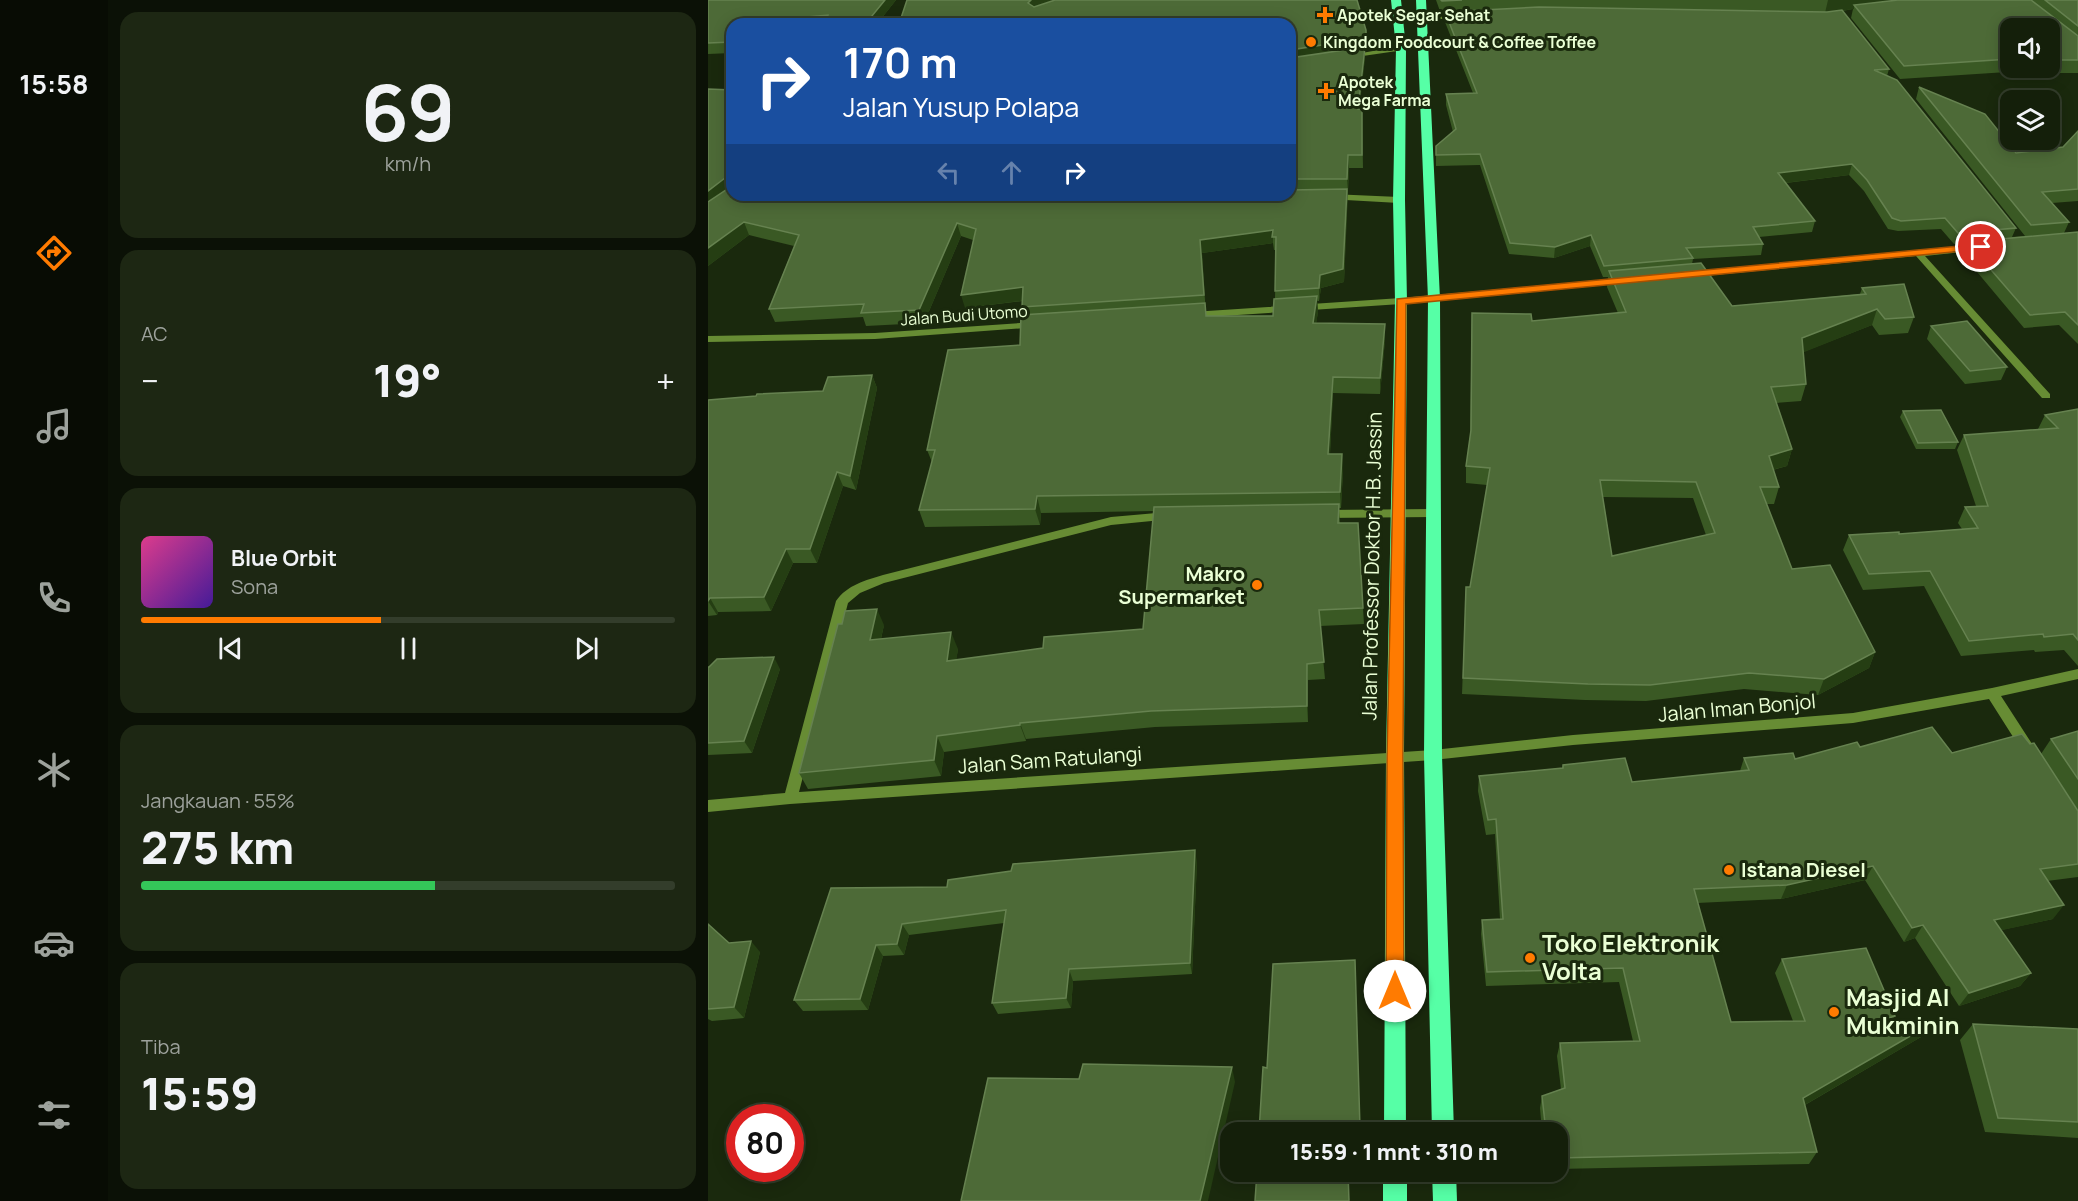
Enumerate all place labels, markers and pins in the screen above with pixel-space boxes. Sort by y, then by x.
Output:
place label: Apotek Segar Sehat [1337,4,1491,26]
marker: Apotek Segar Sehat [1318,8,1332,22]
place label: Kingdom Foodcourt & Coffee Toffee [1323,31,1596,53]
marker: Kingdom Foodcourt & Coffee Toffee [1304,35,1318,49]
place label: Apotek Mega Farma [1338,71,1431,111]
marker: Apotek Mega Farma [1319,84,1333,98]
pin [1955,221,2006,272]
place label: Makro Supermarket [1118,560,1245,610]
marker: Makro Supermarket [1250,578,1264,592]
place label: Istana Diesel [1741,856,1866,883]
marker: Istana Diesel [1722,863,1736,877]
place label: Toko Elektronik Volta [1542,926,1720,987]
marker: Toko Elektronik Volta [1523,951,1537,965]
place label: Masjid Al Mukminin [1846,980,1960,1041]
marker: Masjid Al Mukminin [1827,1005,1841,1019]

